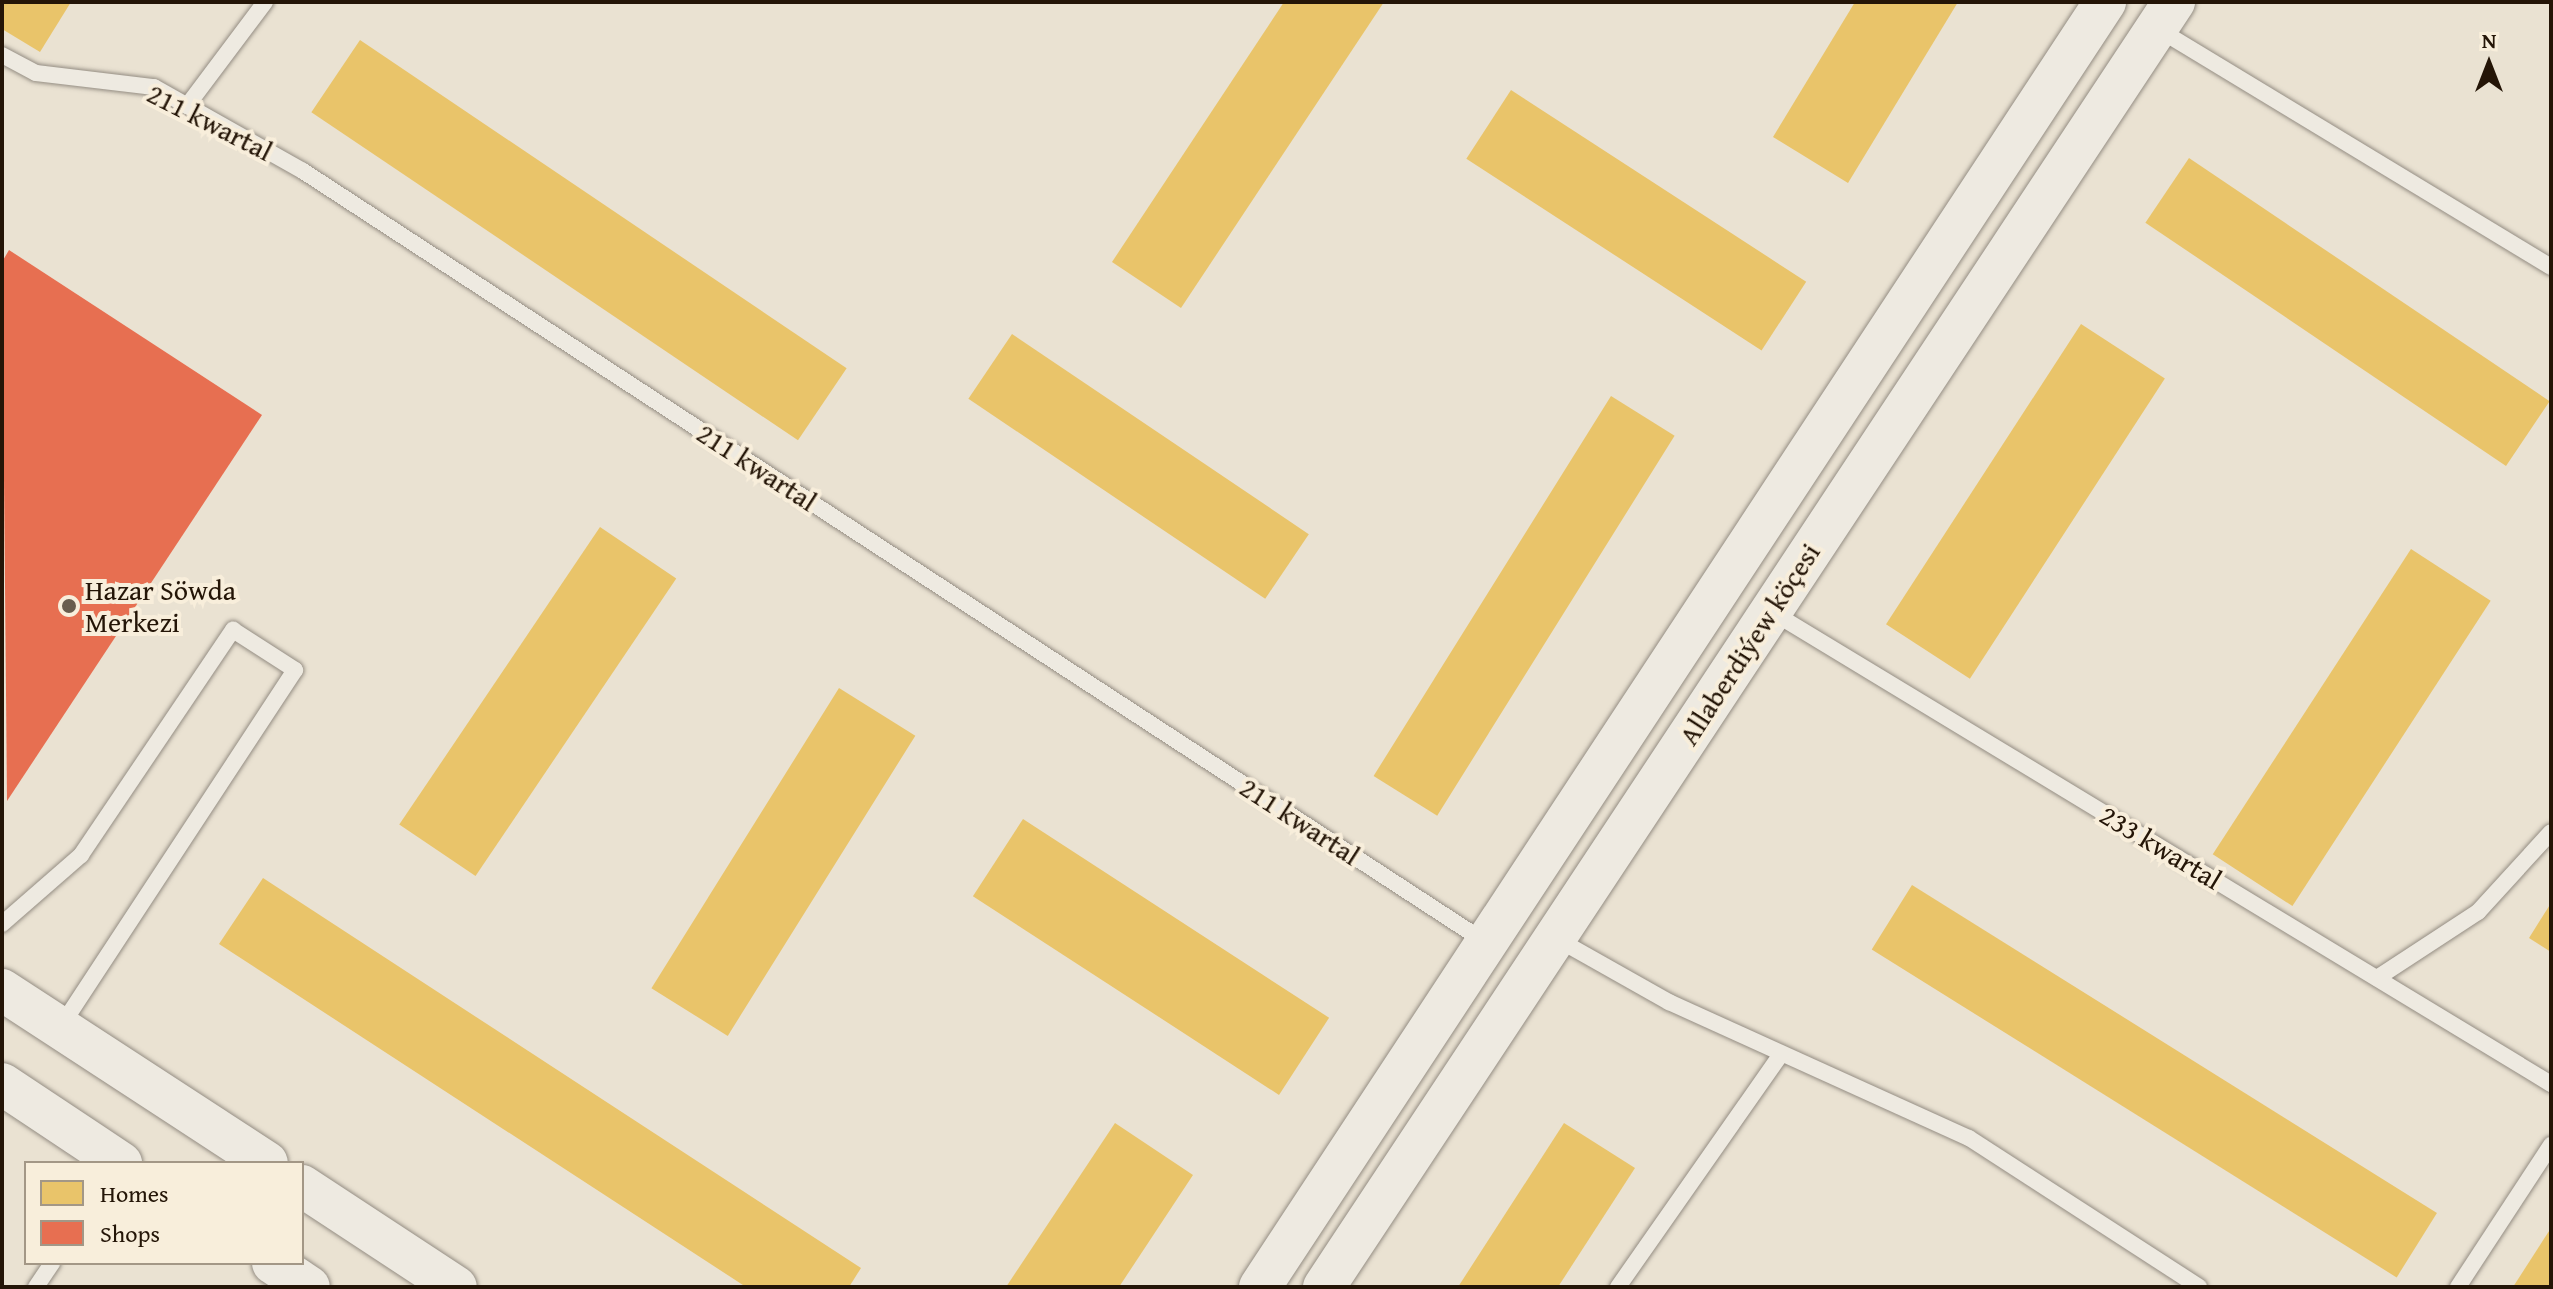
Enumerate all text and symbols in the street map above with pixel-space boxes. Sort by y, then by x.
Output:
north arrow [2449,24,2529,104]
text: N [2482,24,2496,56]
street label: 211 kwartal [142,76,278,168]
street label: 211 kwartal [691,416,823,518]
street label: Allaberdiýew köçesi [1671,537,1827,751]
place label: Hazar Söwda Merkezi [85,573,236,639]
marker: Hazar Söwda Merkezi [60,597,78,615]
street label: 211 kwartal [1234,770,1366,872]
street label: 233 kwartal [2094,798,2228,896]
legend [24,1161,304,1265]
text: Homes [100,1176,169,1211]
text: Shops [100,1216,160,1251]

